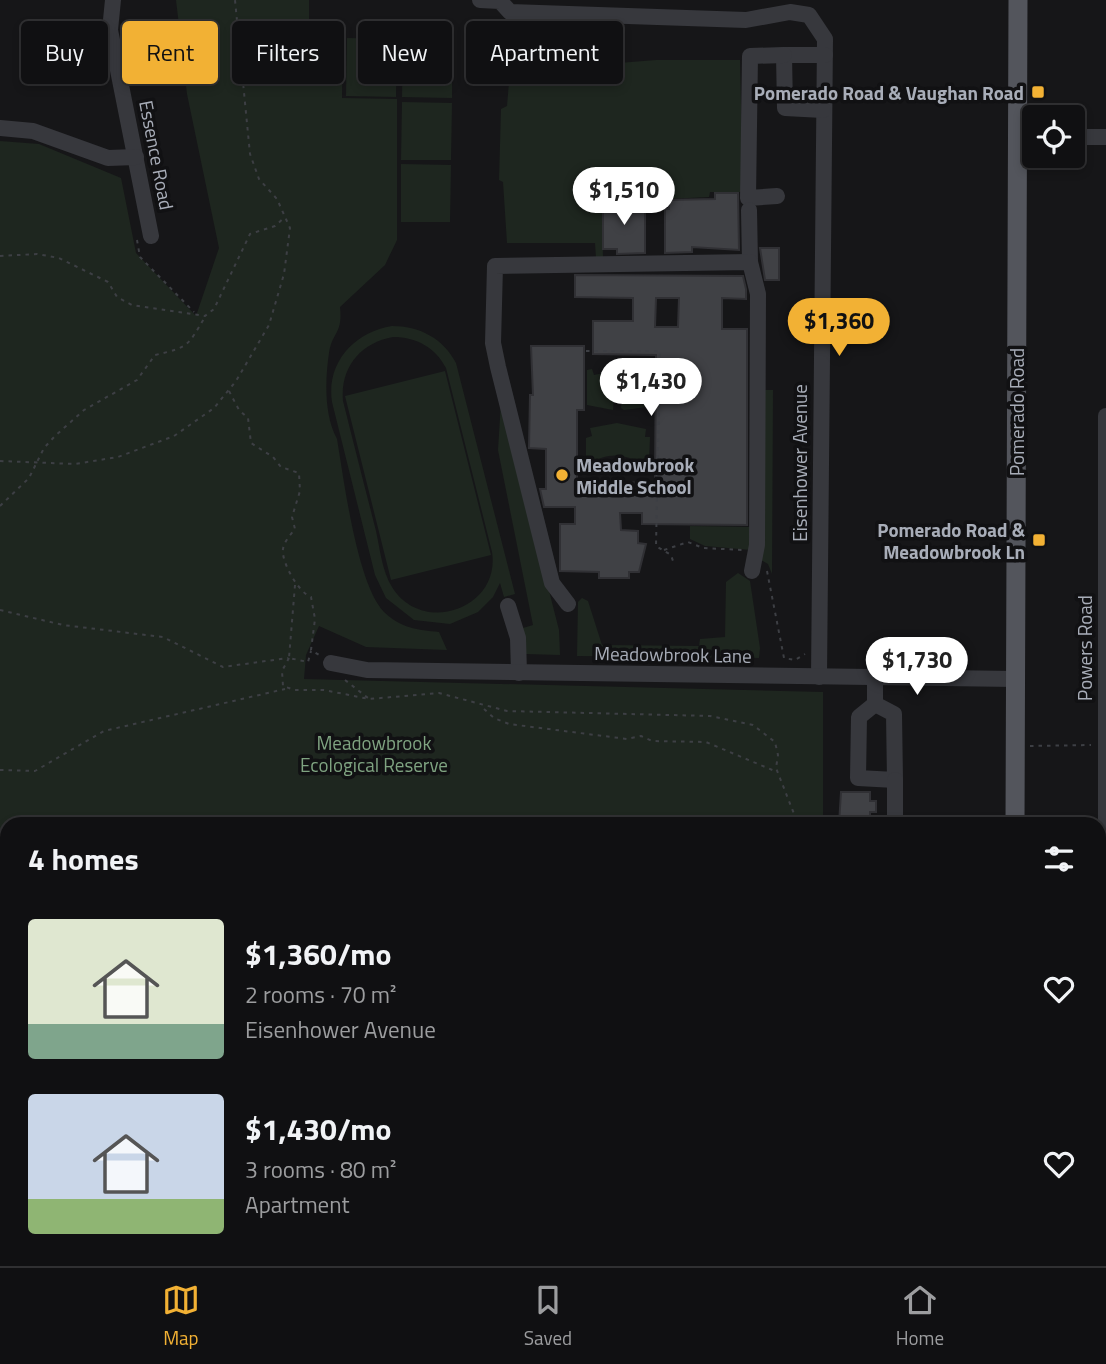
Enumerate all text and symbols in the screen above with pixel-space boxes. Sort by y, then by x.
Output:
chip: Buy [21,21,108,84]
chip: Rent [122,21,218,84]
chip: Filters [232,21,344,84]
chip: New [358,21,452,84]
chip: Apartment [466,21,623,84]
place label: Pomerado Road & Vaughan Road [754,78,1024,107]
marker: Pomerado Road & Vaughan Road [1030,84,1046,100]
street label: Essence Road [132,98,182,212]
map controls [1022,105,1085,168]
button: locate [1022,105,1085,168]
pin: $1,510 [567,168,681,227]
text: $1,510 [589,172,659,207]
pin: $1,360 [782,298,896,358]
text: $1,360 [804,303,874,338]
street label: Pomerado Road [1002,348,1031,476]
pin: $1,430 [594,358,708,418]
text: $1,430 [616,363,686,398]
street label: Eisenhower Avenue [785,384,814,542]
place label: Meadowbrook Middle School [576,450,694,501]
marker: Meadowbrook Middle School [554,467,570,483]
place label: Pomerado Road & Meadowbrook Ln [877,515,1026,566]
marker: Pomerado Road & Meadowbrook Ln [1031,532,1047,548]
street label: Powers Road [1070,595,1099,701]
street label: Meadowbrook Lane [594,638,752,670]
pin: $1,730 [860,638,974,697]
text: $1,730 [882,642,952,677]
park label: Meadowbrook Ecological Reserve [300,728,448,779]
text: 4 homes [28,836,139,882]
icon: filters [1040,840,1078,878]
text: $1,360/mo [245,931,391,977]
icon: home [84,947,168,1031]
icon: heart [1040,970,1078,1008]
text: 2 rooms · 70 m² [245,977,396,1012]
text: Eisenhower Avenue [245,1012,436,1047]
text: $1,430/mo [245,1106,391,1152]
icon: home [84,1122,168,1206]
icon: heart [1040,1145,1078,1183]
text: 3 rooms · 80 m² [245,1152,396,1187]
text: Apartment [245,1187,350,1222]
tab: Map [162,1281,200,1352]
tab: Saved [524,1281,572,1352]
tab: Home [896,1281,944,1352]

